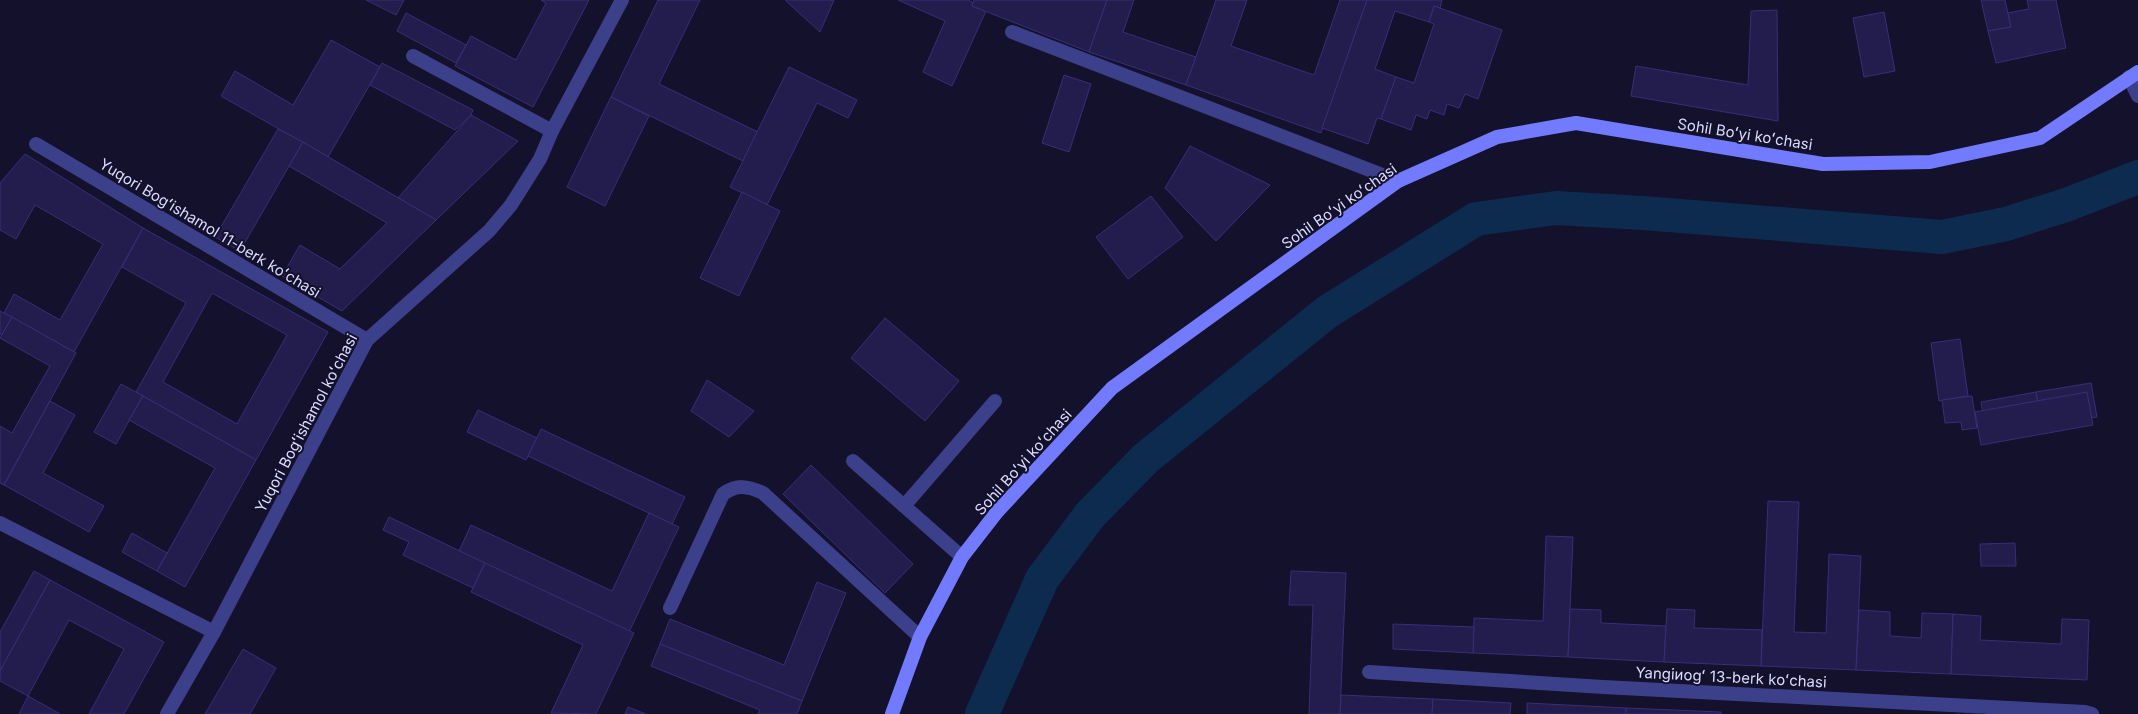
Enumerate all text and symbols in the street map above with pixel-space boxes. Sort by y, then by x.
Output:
street label: Sohil Boʻyi koʻchasi [1676,114,1814,154]
street label: Yuqori Bogʻishamol 11-berk koʻchasi [96,154,324,302]
street label: Sohil Boʻyi koʻchasi [1278,159,1400,253]
street label: Yuqori Bogʻishamol koʻchasi [251,330,361,516]
street label: Sohil Boʻyi koʻchasi [970,405,1076,519]
street label: Yangiиogʻ 13-berk koʻchasi [1635,663,1827,691]

